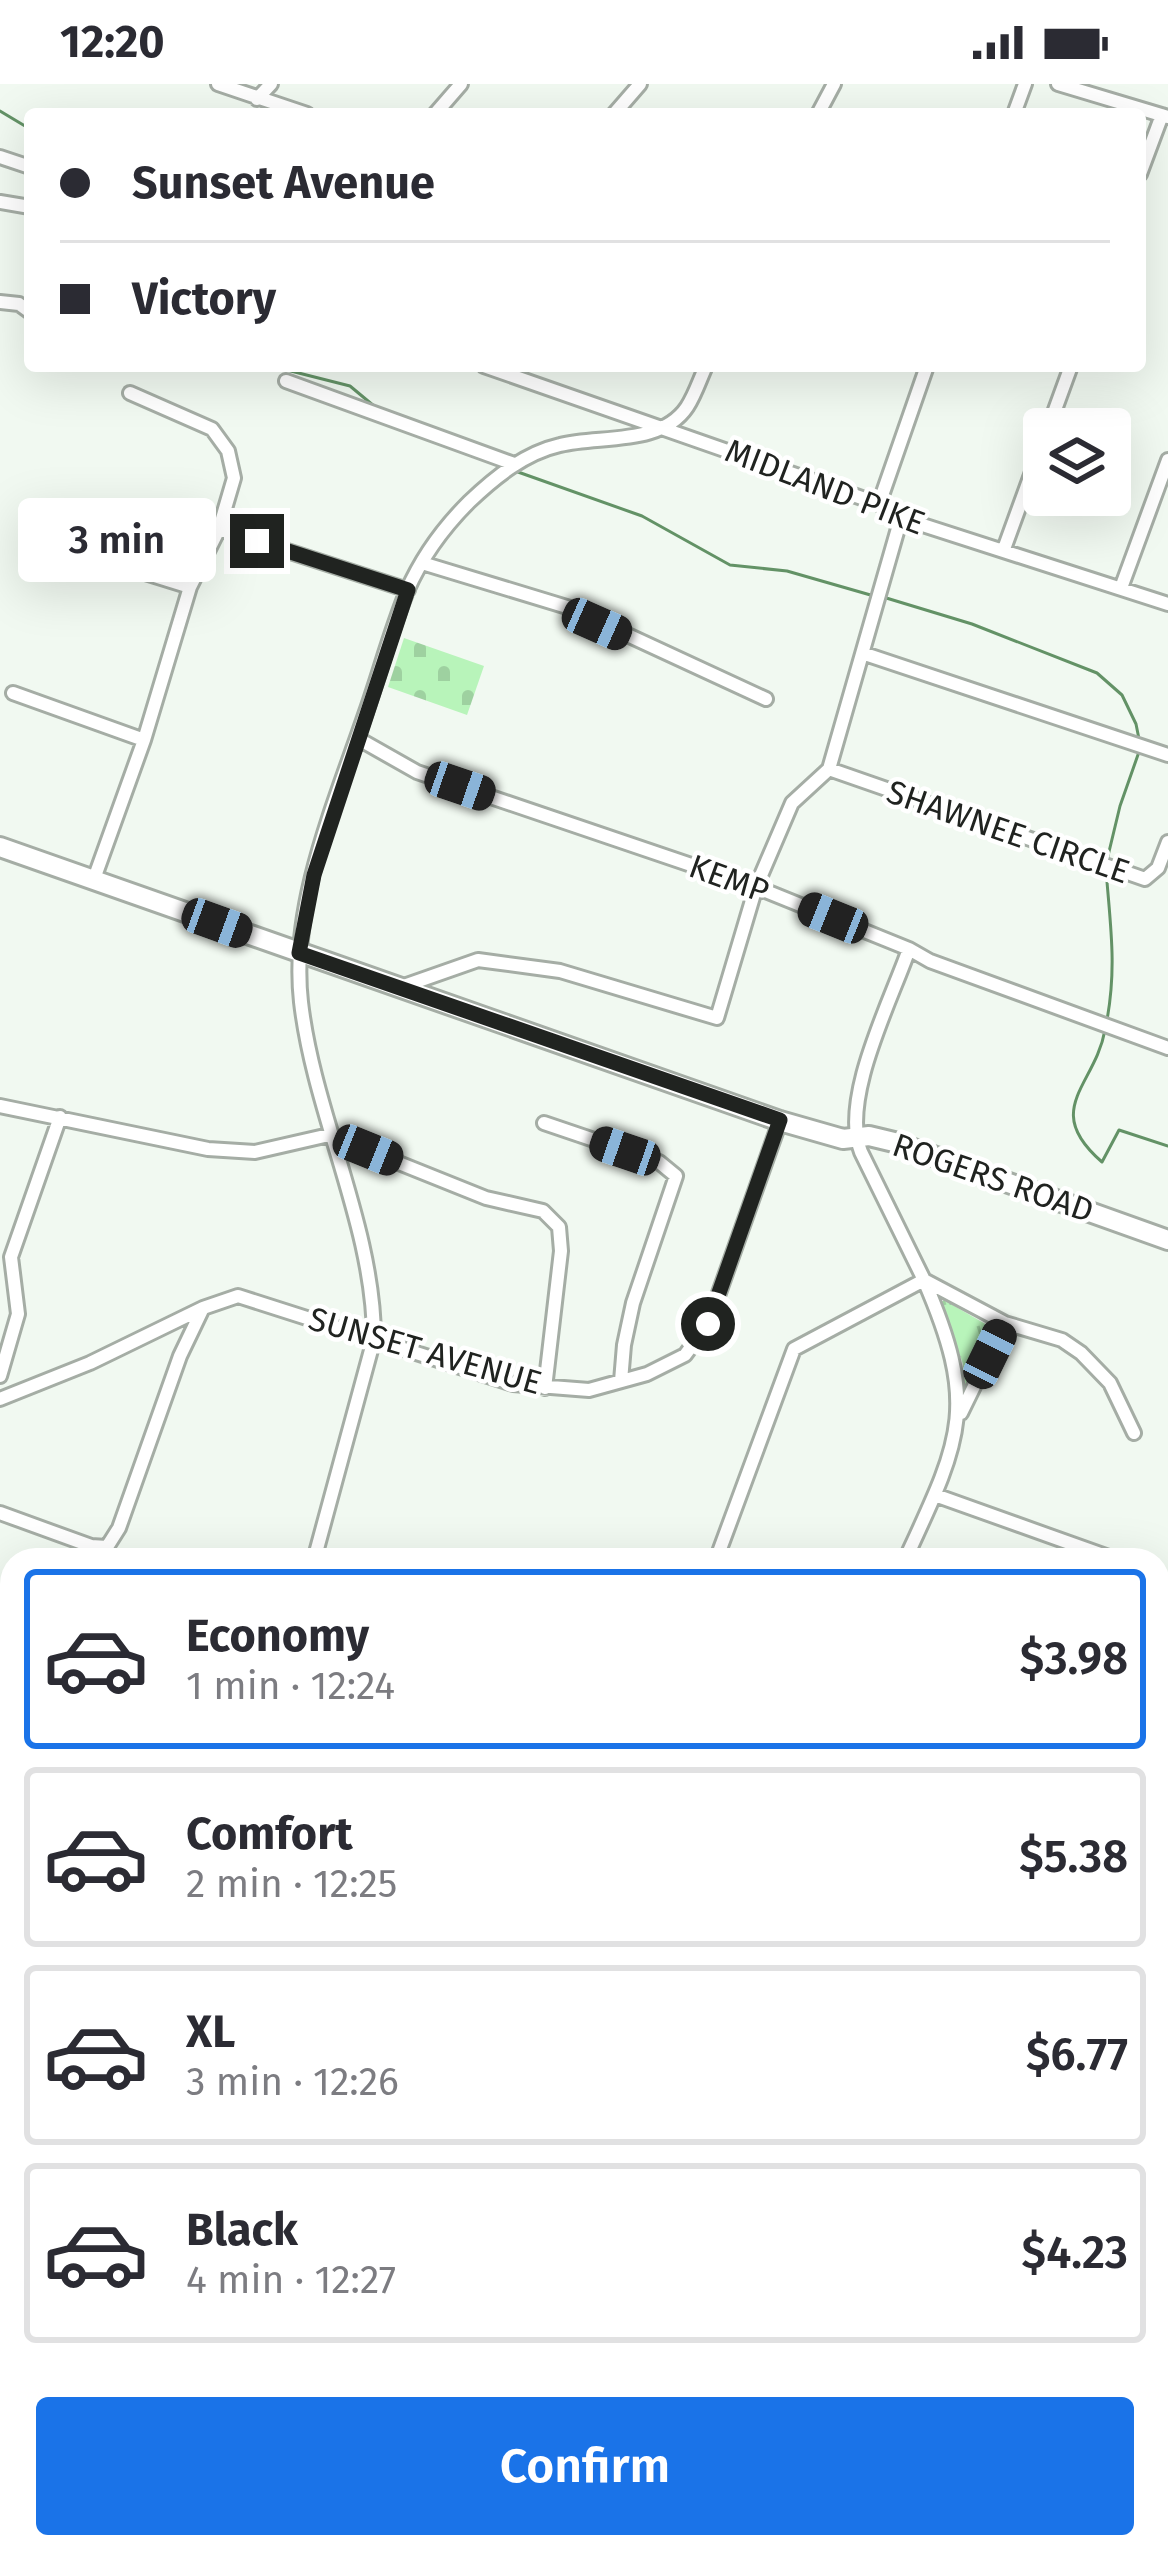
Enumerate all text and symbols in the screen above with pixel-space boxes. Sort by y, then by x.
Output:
text: 12:20 [60,15,165,69]
text: Sunset Avenue [132,156,435,210]
text: Victory [132,272,276,326]
map controls [1023,408,1131,516]
button: layers [1023,408,1131,516]
street label: MIDLAND PIKE [720,431,930,543]
callout: 3 min [17,499,215,583]
route end [230,514,284,568]
text: 3 min [69,517,165,563]
car [557,593,637,655]
car [420,757,500,815]
street label: SHAWNEE CIRCLE [882,772,1134,892]
street label: KEMP [684,846,774,912]
car [793,888,873,948]
car [177,894,257,952]
car [328,1120,408,1180]
car [585,1122,665,1180]
street label: ROGERS ROAD [887,1125,1099,1231]
route start [681,1297,735,1351]
street label: SUNSET AVENUE [304,1299,546,1403]
car [958,1314,1022,1394]
icon: car [42,1605,150,1713]
text: Economy [186,1609,369,1663]
text: $3.98 [1020,1632,1128,1686]
text: 1 min · 12:24 [186,1663,395,1709]
icon: car [42,1803,150,1911]
text: Comfort [186,1807,353,1861]
text: $5.38 [1019,1830,1128,1884]
text: 2 min · 12:25 [186,1861,397,1907]
icon: car [42,2001,150,2109]
text: XL [186,2005,235,2059]
text: $6.77 [1026,2028,1128,2082]
text: 3 min · 12:26 [186,2059,399,2105]
icon: car [42,2199,150,2307]
text: Black [186,2203,298,2257]
text: $4.23 [1022,2226,1128,2280]
text: 4 min · 12:27 [186,2257,396,2303]
button: Confirm [36,2397,1134,2535]

